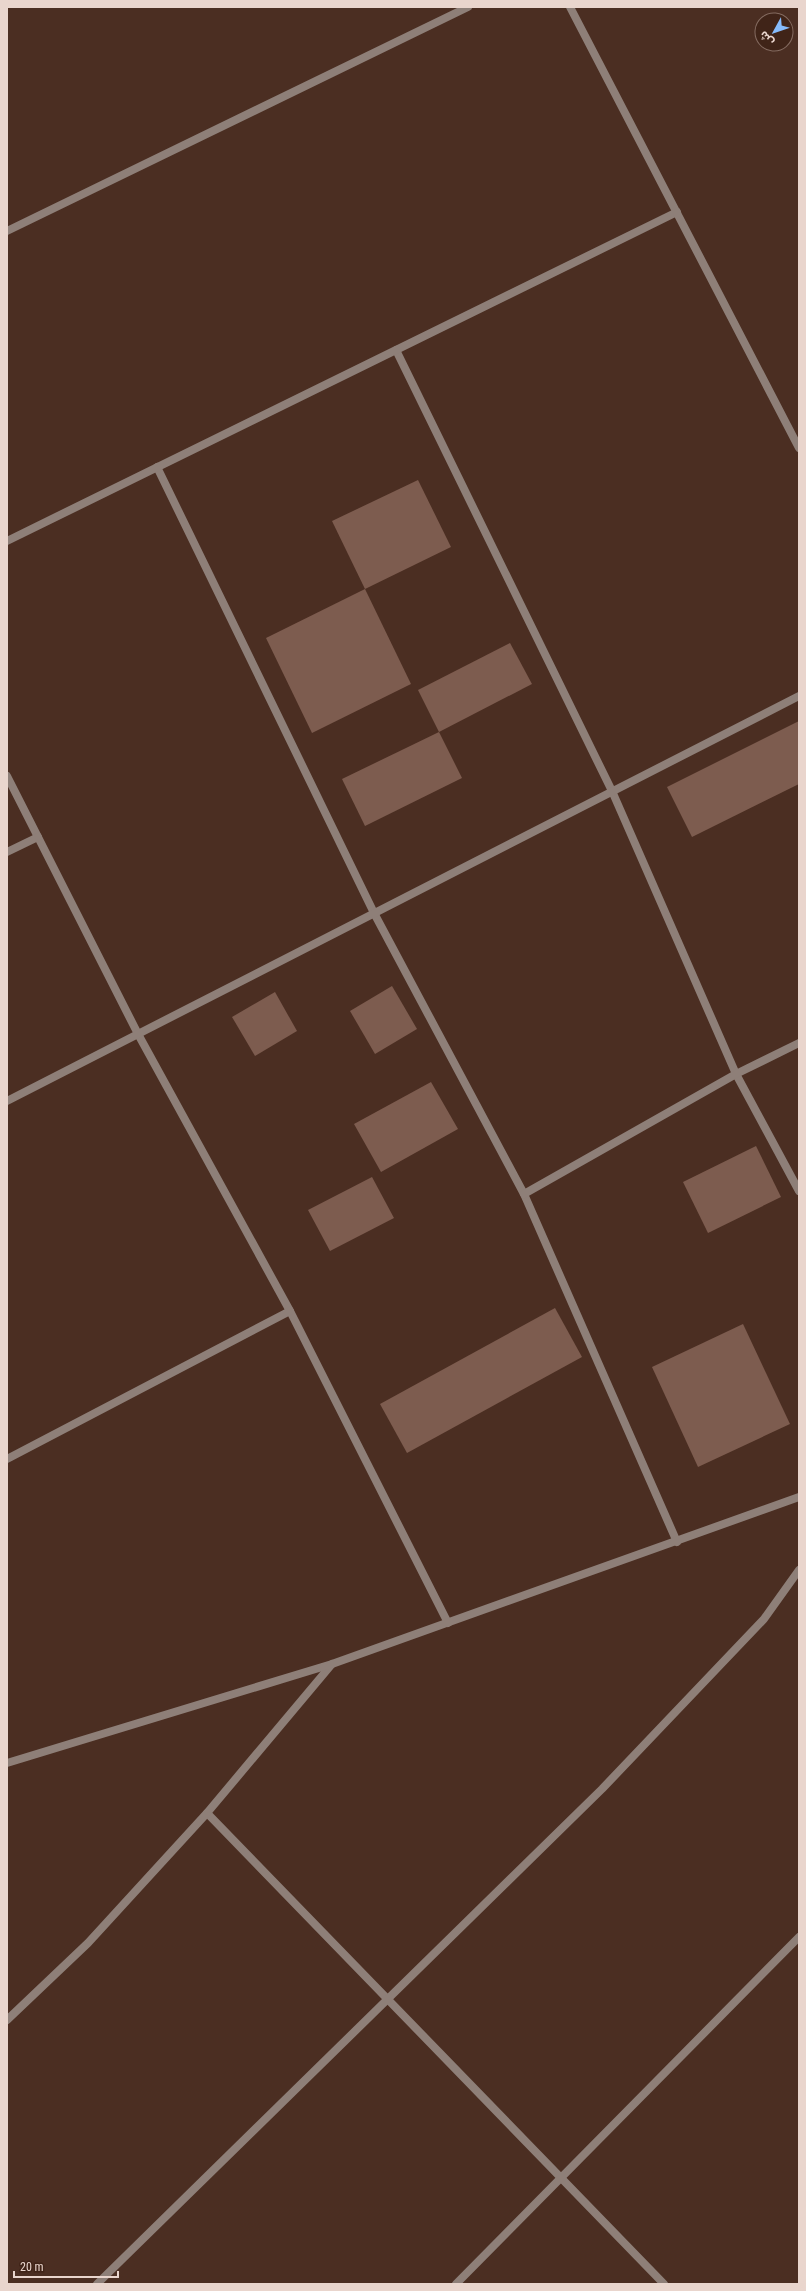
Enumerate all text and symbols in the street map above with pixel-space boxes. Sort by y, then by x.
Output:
north arrow [754,12,794,52]
text: ش [757,28,777,48]
scale bar [14,2253,118,2279]
text: 20 m [20,2260,44,2274]

